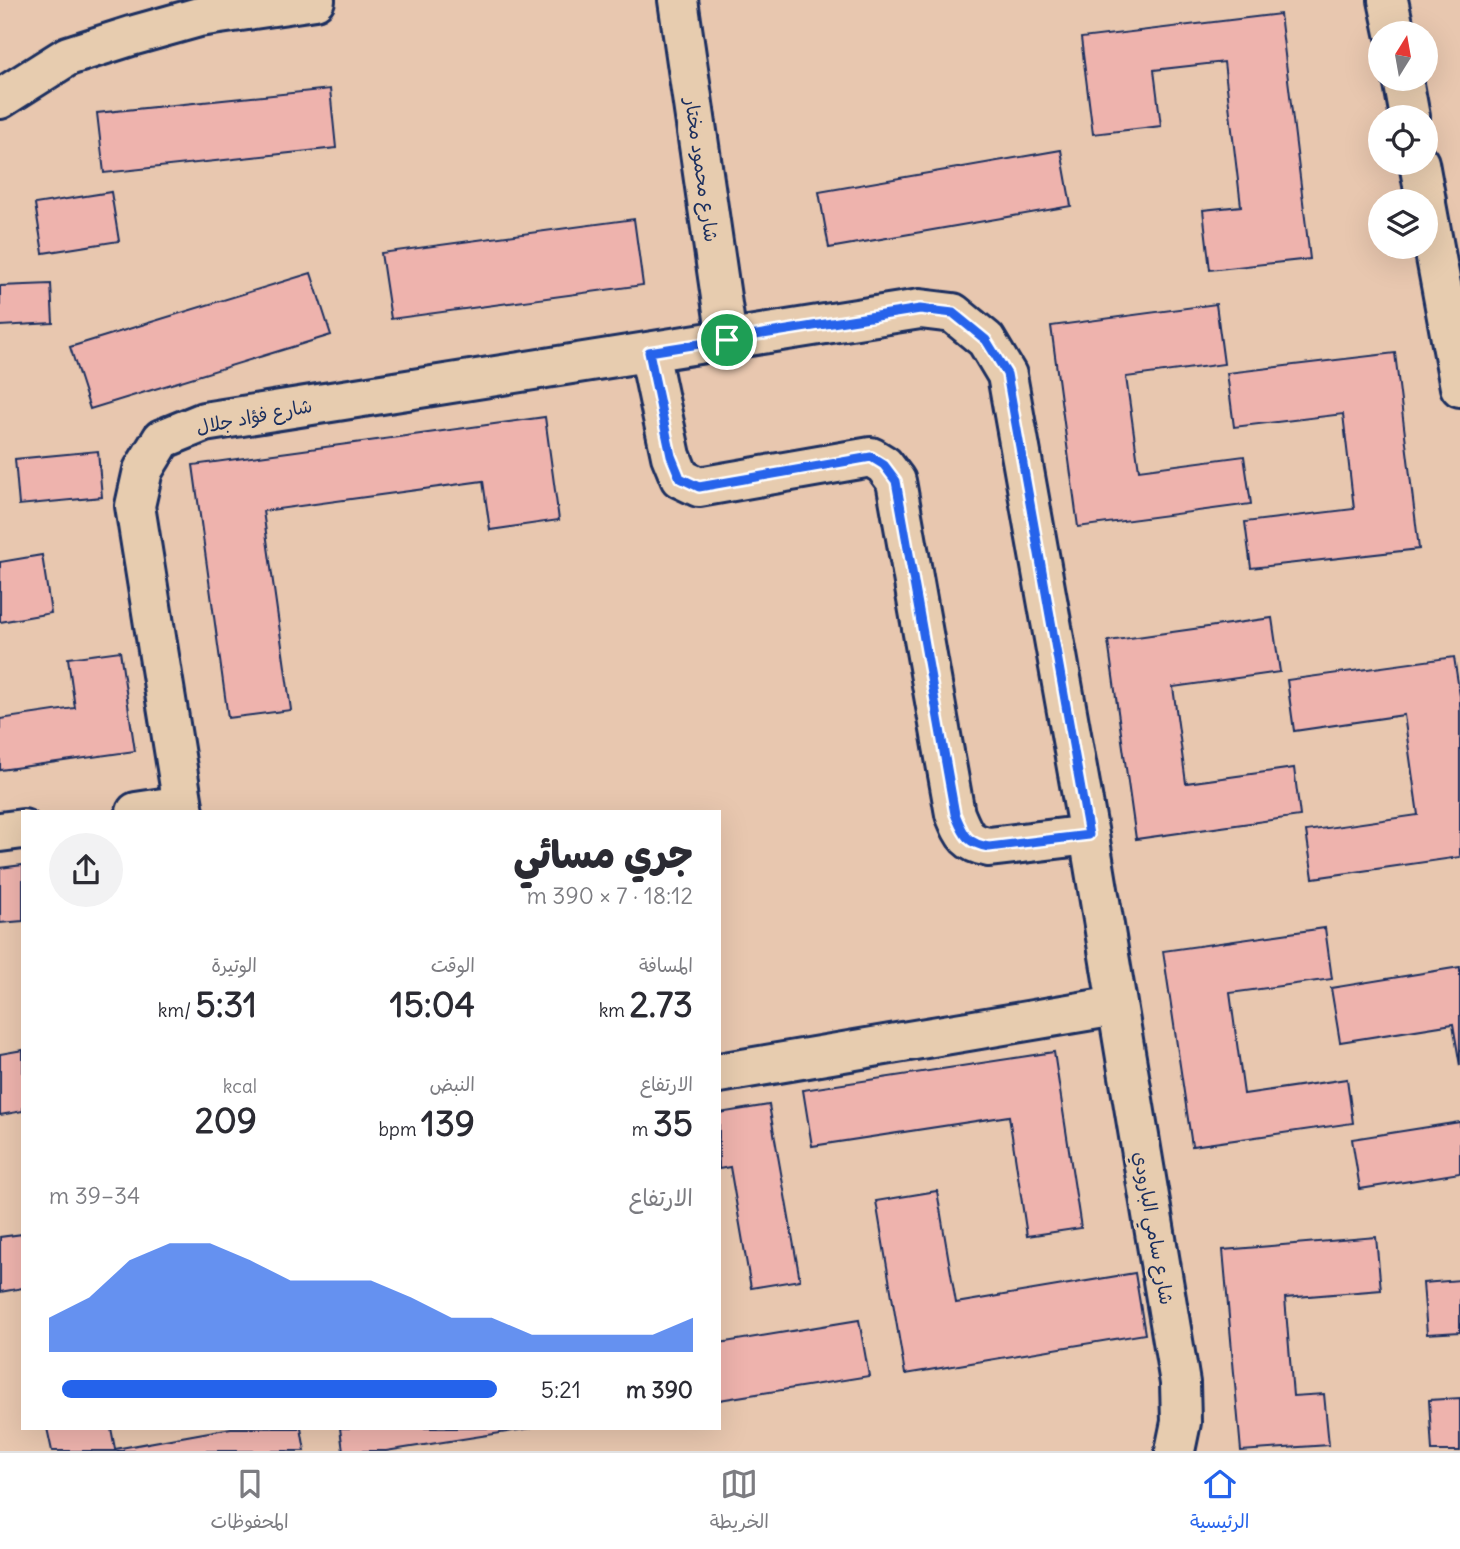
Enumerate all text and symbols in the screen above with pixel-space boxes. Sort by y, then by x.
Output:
north arrow [1368,21,1438,91]
map controls [1368,21,1438,259]
street label: شارع محمود مختار [678,94,724,244]
button: locate [1368,105,1438,175]
button: layers [1368,189,1438,259]
pin [697,310,757,370]
icon: arrive [708,321,746,359]
street label: شارع فؤاد جلال [194,393,315,441]
text: جري مسائي [513,831,693,878]
button: share [49,833,123,907]
text: 18:12 · 7 × 390 m [527,881,693,910]
text: الوتيرة [211,953,257,977]
text: الوقت [431,953,475,977]
text: المسافة [639,953,693,977]
text: 5:31 [196,982,257,1026]
text: 15:04 [390,982,475,1026]
text: 2.73 [630,982,693,1026]
text: /km [158,998,196,1022]
text: km [599,998,630,1022]
text: النبض [430,1072,475,1096]
text: الارتفاع [640,1072,693,1096]
text: kcal [223,1074,257,1098]
text: 209 [195,1098,257,1142]
text: 139 [421,1101,475,1145]
text: 35 [653,1101,693,1145]
text: bpm [379,1117,421,1141]
text: m [632,1117,653,1141]
street label: شارع سامي البارودي [1124,1149,1179,1308]
text: 34–39 m [49,1181,140,1210]
text: الارتفاع [629,1183,693,1212]
text: 5:21 [541,1375,581,1404]
text: 390 m [626,1375,693,1404]
tab: المحفوظات [210,1465,289,1538]
tab: الخريطة [710,1465,769,1538]
tab: الرئيسية [1190,1465,1250,1538]

